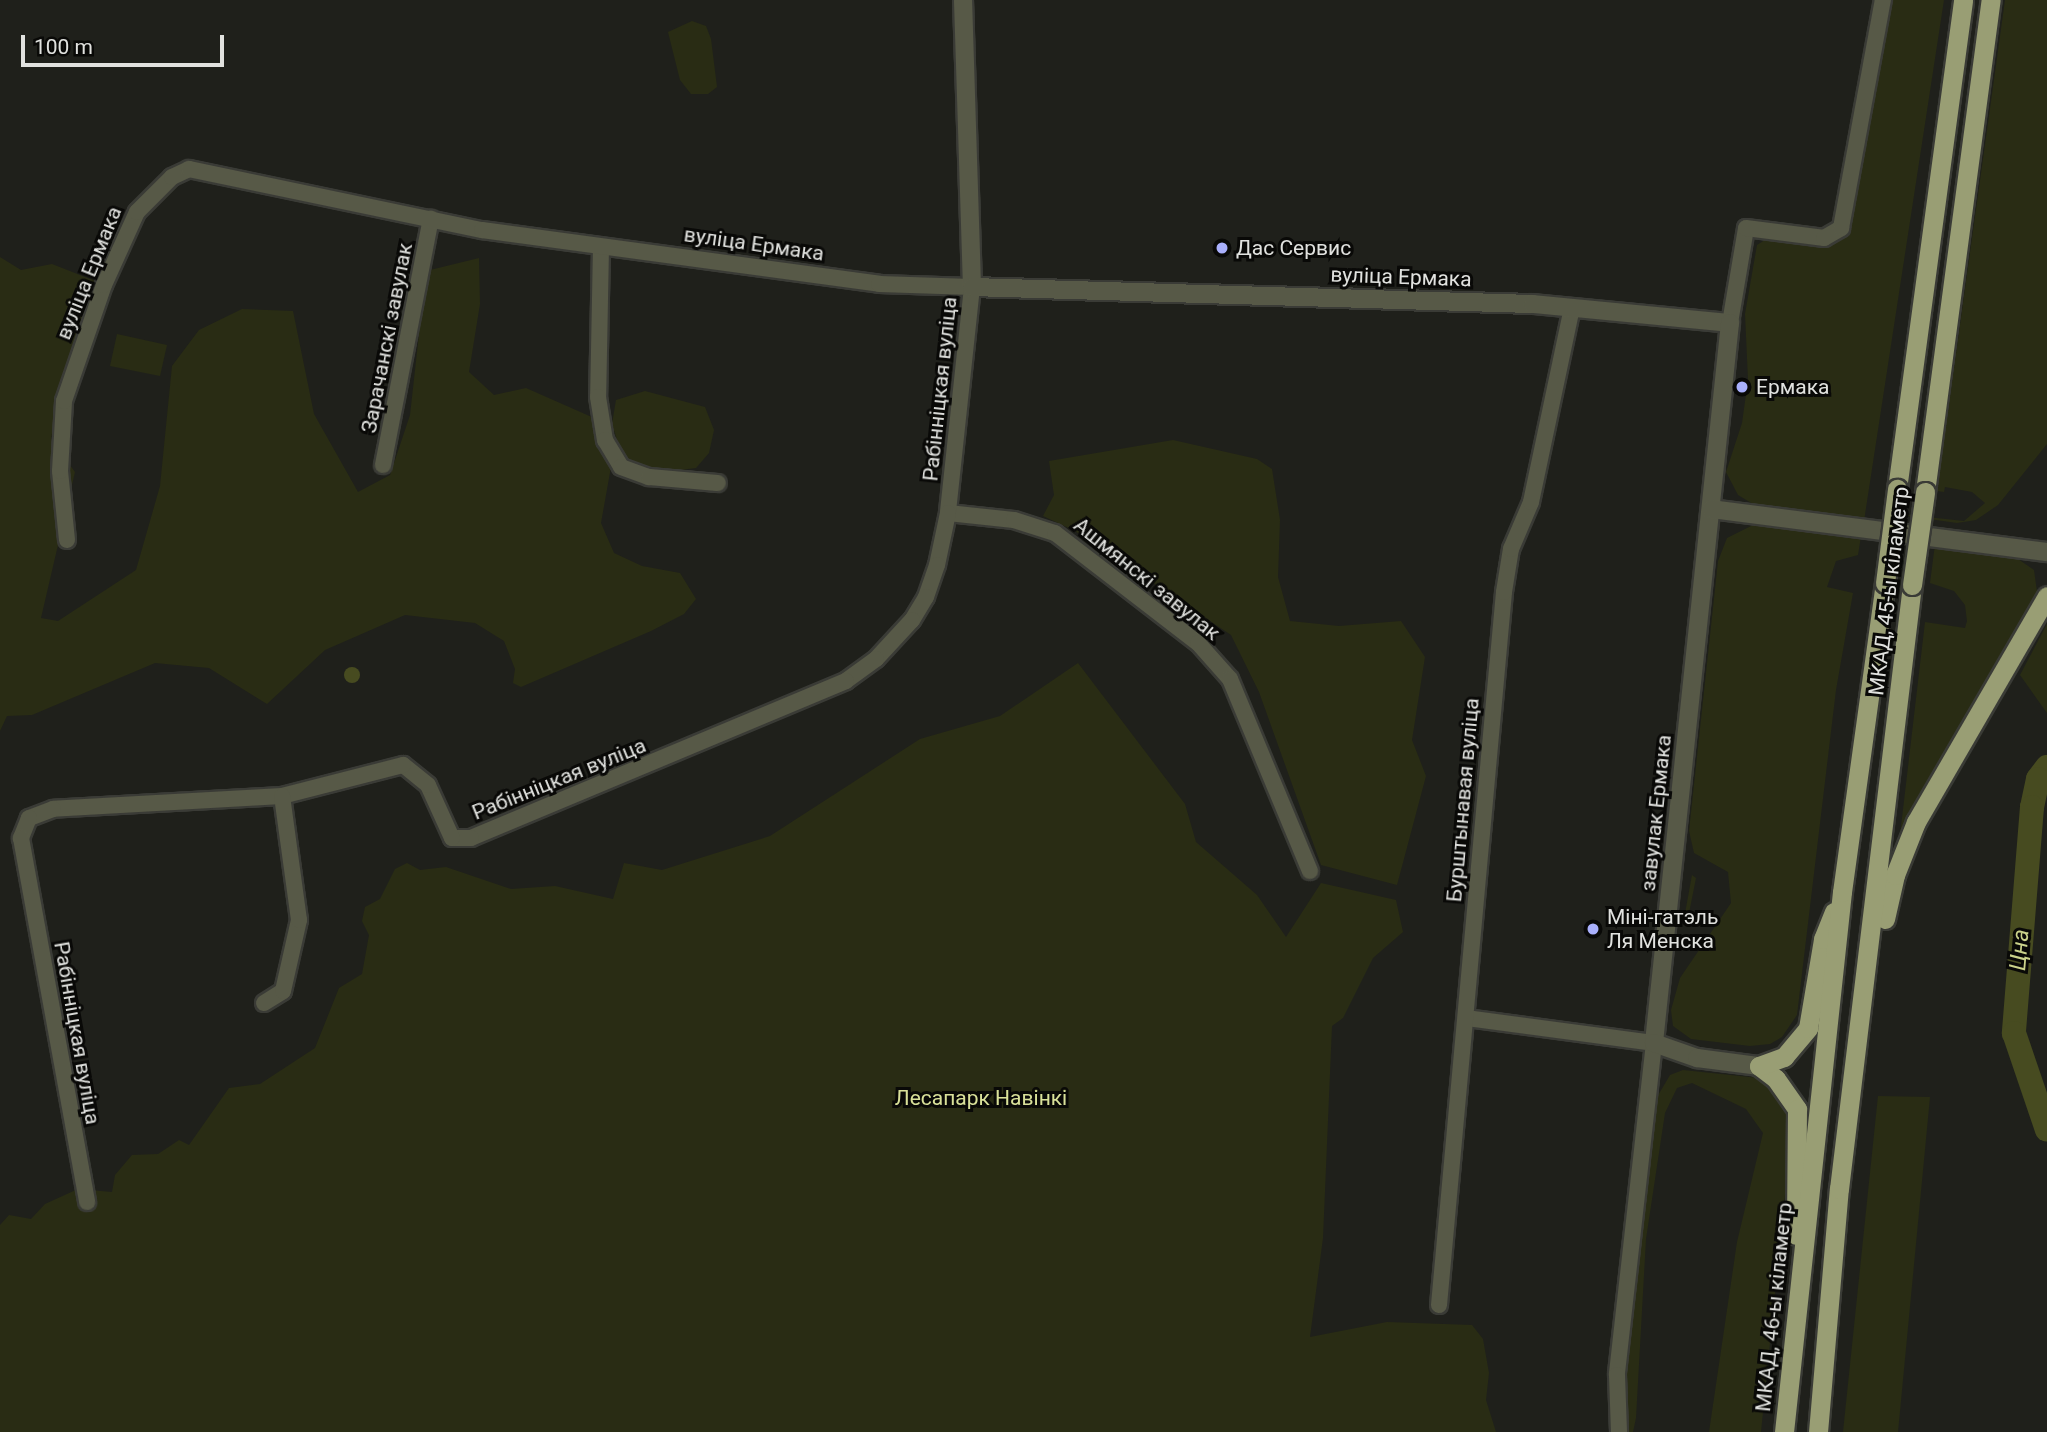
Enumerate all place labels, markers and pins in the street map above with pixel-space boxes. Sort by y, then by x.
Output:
place label: Дас Сервис [1236,235,1351,261]
marker: Дас Сервис [1214,240,1230,256]
place label: Ермака [1756,374,1830,400]
marker: Ермака [1734,379,1750,395]
place label: Міні-гатэль Ля Менска [1607,904,1718,954]
marker: Міні-гатэль Ля Менска [1585,921,1601,937]

